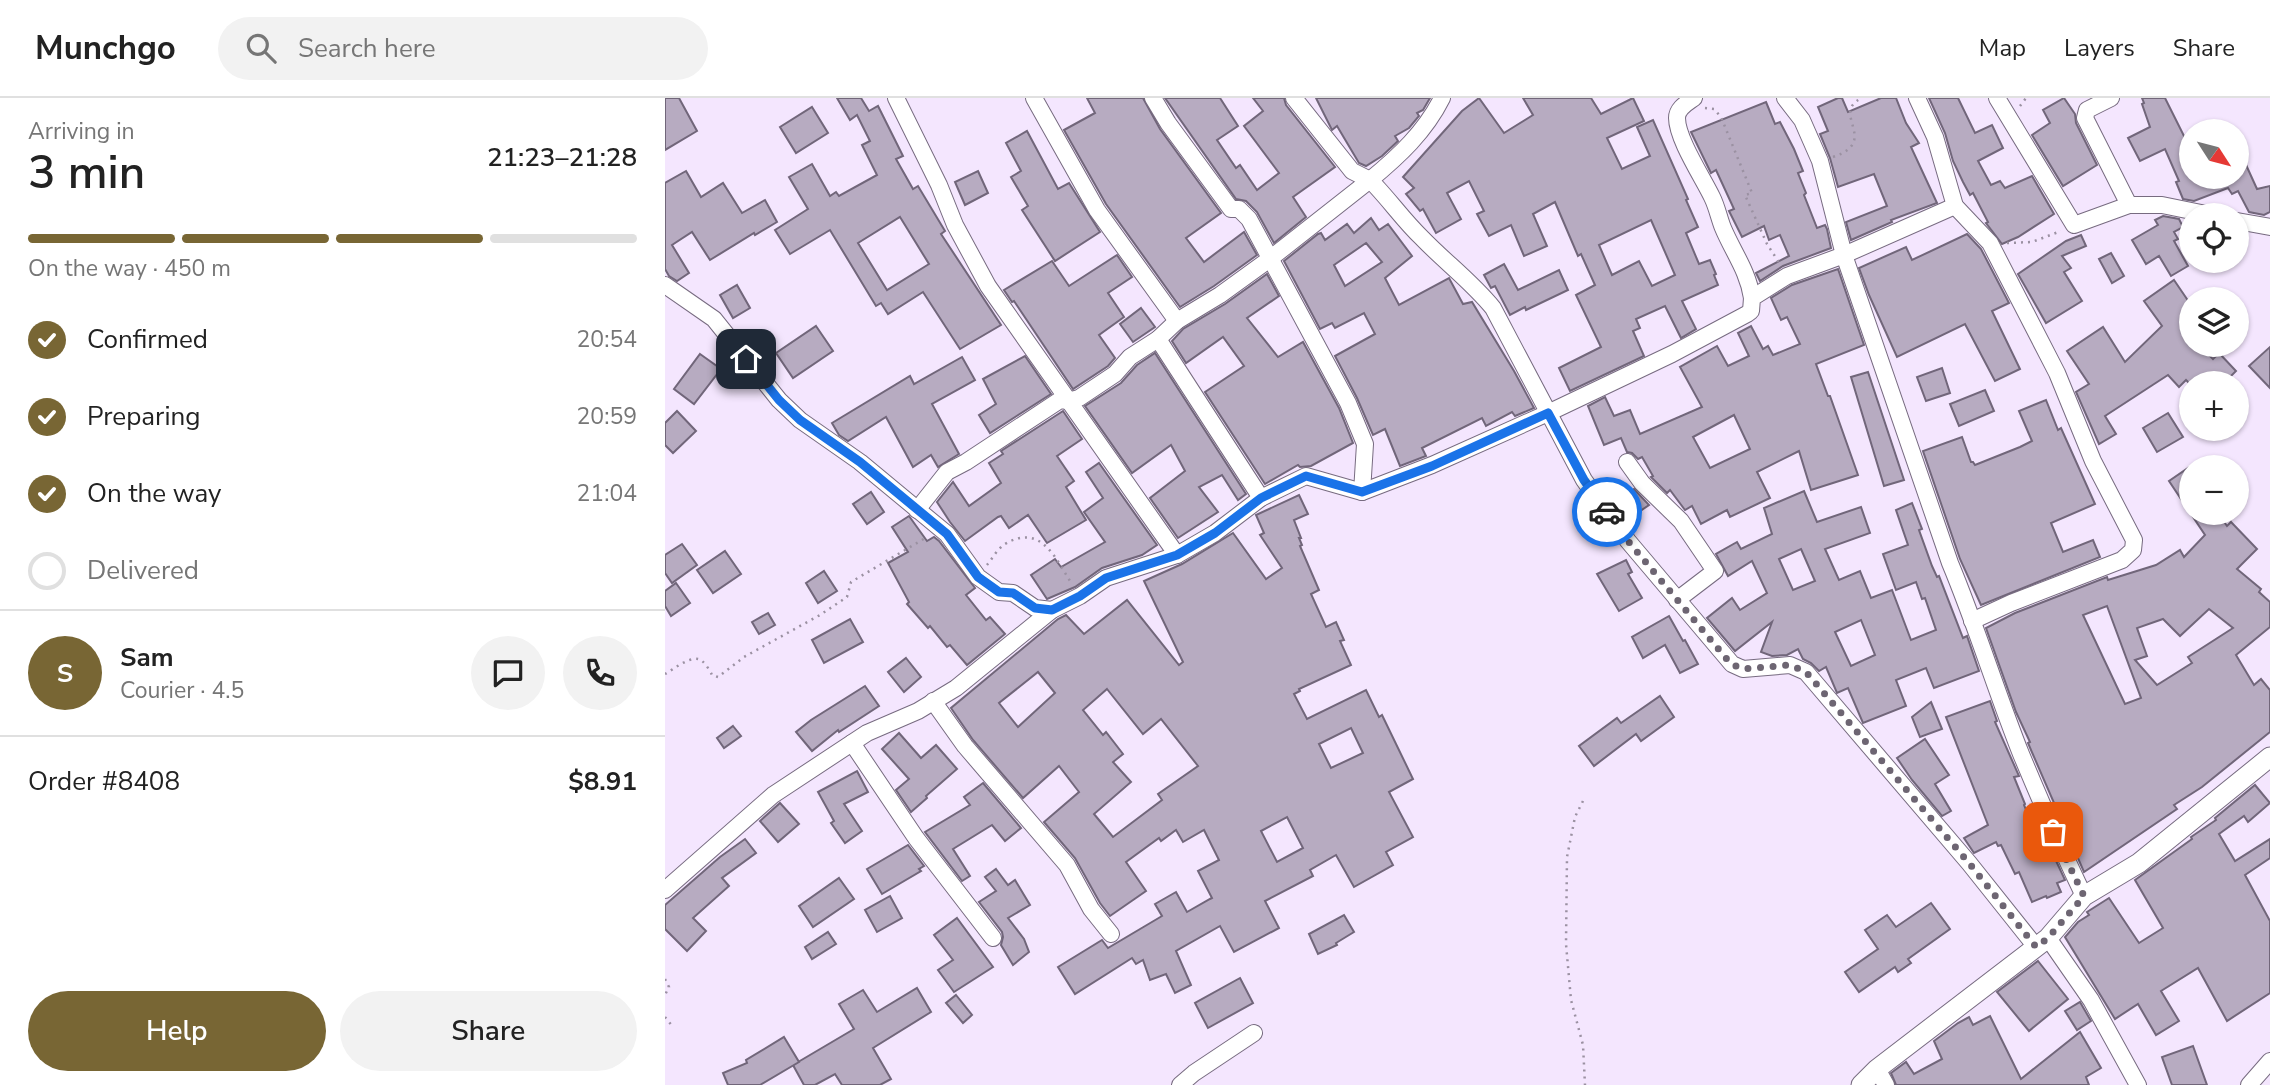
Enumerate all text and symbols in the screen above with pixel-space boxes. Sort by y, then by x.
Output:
search box [218,17,708,80]
text: Munchgo [35,26,176,71]
icon: search [242,29,280,67]
text: Search here [298,31,436,66]
text: Map [1979,32,2026,64]
text: Layers [2064,32,2135,64]
text: Share [2173,32,2235,64]
text: Arriving in [28,116,135,147]
north arrow [2179,119,2249,189]
map controls [2179,119,2249,525]
text: 21:23–21:28 [487,140,637,175]
text: 3 min [28,141,145,204]
button: locate [2179,203,2249,273]
text: On the way · 450 m [28,253,231,284]
button: layers [2179,287,2249,357]
icon: check [28,321,66,359]
text: Confirmed [87,322,208,357]
text: 20:54 [577,324,637,355]
pin [716,329,776,389]
icon: home [727,340,765,378]
button: + [2179,371,2249,441]
icon: check [28,398,66,436]
text: Preparing [87,399,200,434]
text: 20:59 [577,401,637,432]
button: − [2179,455,2249,525]
icon: check [28,475,66,513]
text: On the way [87,476,221,511]
courier [1572,477,1642,547]
text: 21:04 [577,478,637,509]
icon: car [1588,493,1626,531]
text: Delivered [87,553,199,588]
button: chat [471,636,545,710]
button: phone [563,636,637,710]
text: Sam [120,640,173,675]
text: S [57,656,73,691]
text: Courier · 4.5 [120,675,244,706]
text: Order #8408 [28,764,180,799]
text: $8.91 [568,764,637,799]
pin [2023,802,2083,862]
icon: bag [2034,813,2072,851]
button: Help [28,991,326,1071]
button: Share [340,991,637,1071]

